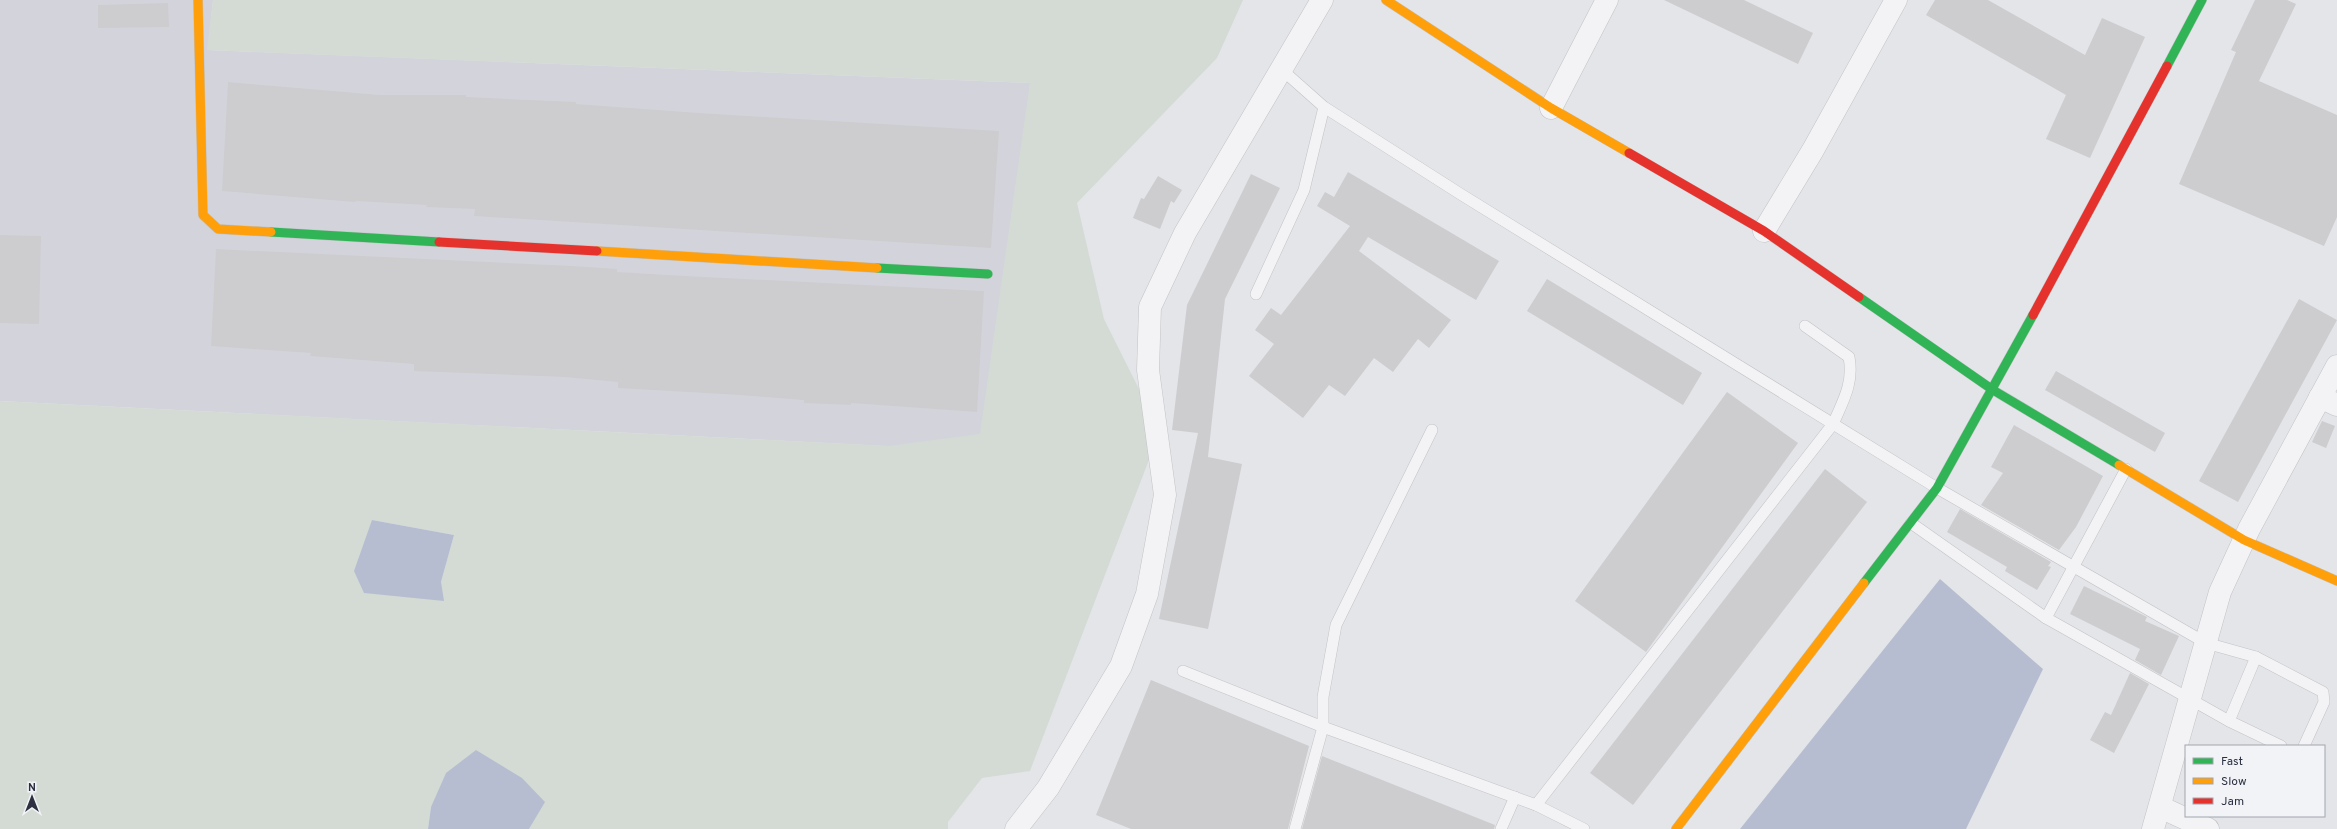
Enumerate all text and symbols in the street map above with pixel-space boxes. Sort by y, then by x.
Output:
legend [2185,745,2325,817]
text: Fast [2221,754,2243,770]
text: Slow [2221,774,2247,790]
north arrow [12,777,52,817]
text: N [28,781,36,795]
text: Jam [2221,794,2244,810]

